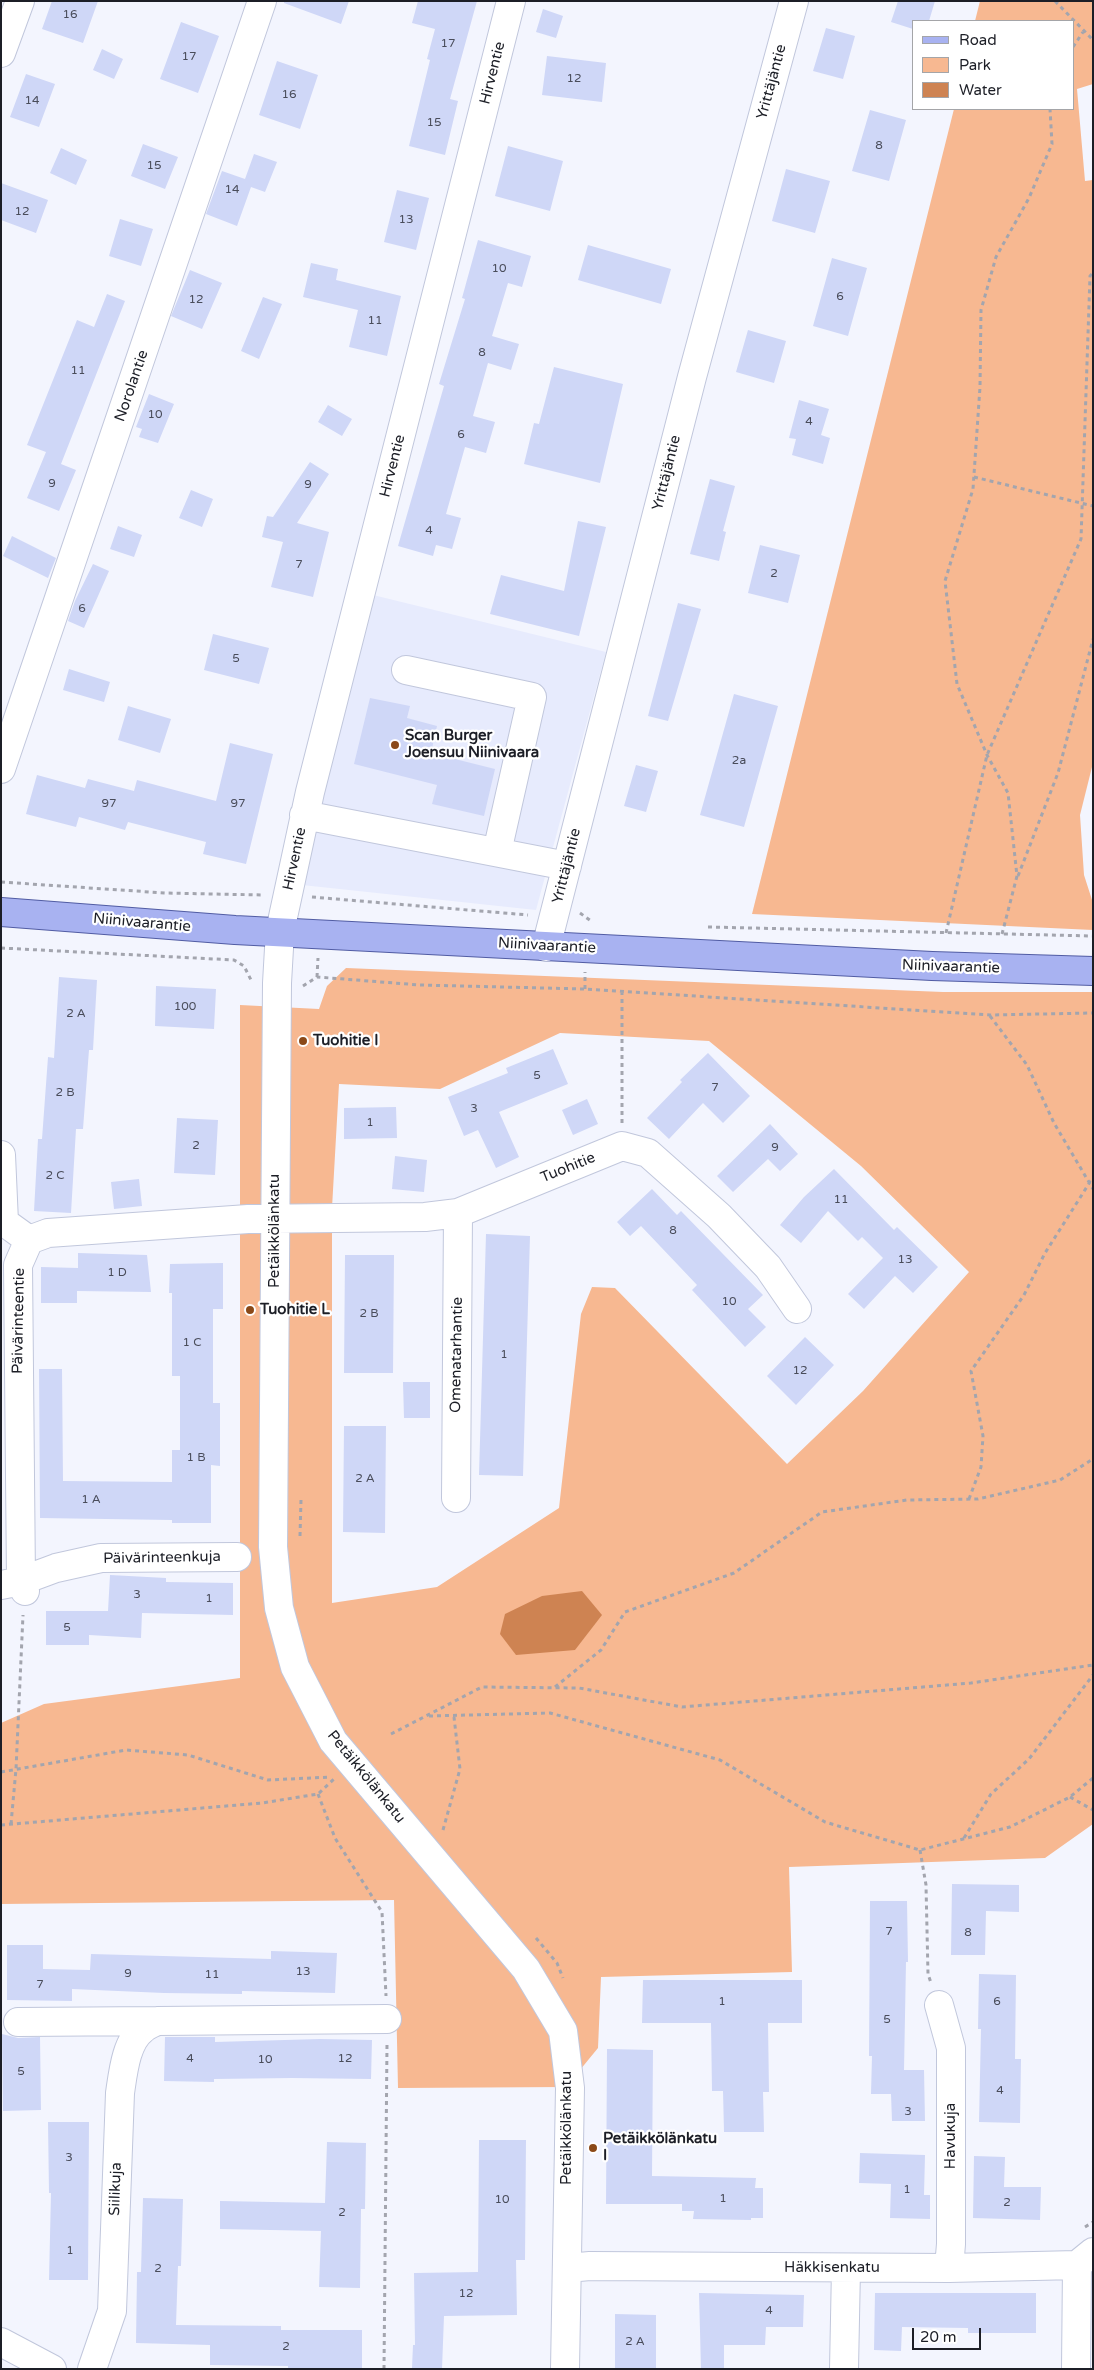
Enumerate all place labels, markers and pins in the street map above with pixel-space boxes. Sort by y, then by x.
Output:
place label: Scan Burger Joensuu Niinivaara [405,727,539,762]
marker: Scan Burger Joensuu Niinivaara [389,739,401,751]
place label: Tuohitie I [313,1032,378,1050]
marker: Tuohitie I [297,1035,309,1047]
place label: Tuohitie L [260,1301,330,1319]
marker: Tuohitie L [244,1304,256,1316]
place label: Petäikkölänkatu I [603,2130,717,2165]
marker: Petäikkölänkatu I [587,2142,599,2154]

